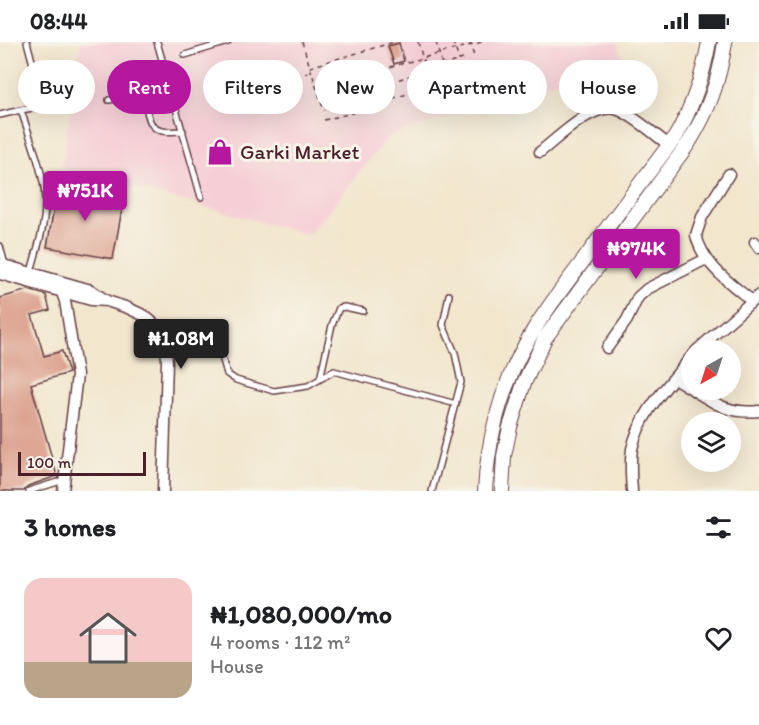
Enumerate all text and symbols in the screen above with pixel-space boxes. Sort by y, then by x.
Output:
text: 08:44 [30,8,87,35]
chip: Buy [18,60,95,114]
chip: Rent [107,60,191,114]
chip: Filters [203,60,303,114]
chip: New [315,60,395,114]
chip: Apartment [407,60,547,114]
chip: House [559,60,658,114]
shop icon: Garki Market [205,137,235,167]
place label: Garki Market [240,139,359,164]
pin: ₦751K [43,171,127,222]
text: ₦751K [57,178,113,202]
pin: ₦974K [594,229,678,280]
text: ₦974K [607,236,665,260]
pin: ₦1.08M [132,319,230,370]
text: ₦1.08M [148,326,214,350]
north arrow [681,340,741,400]
map controls [681,340,741,472]
button: layers [681,412,741,472]
scale bar [18,449,146,476]
text: 100 m [27,453,71,472]
text: 3 homes [24,511,116,543]
icon: filters [702,511,735,544]
text: ₦1,080,000/mo [210,598,392,630]
icon: home [72,602,144,674]
icon: heart [702,622,735,655]
text: 4 rooms · 112 m² [210,630,350,654]
text: House [210,654,264,678]

